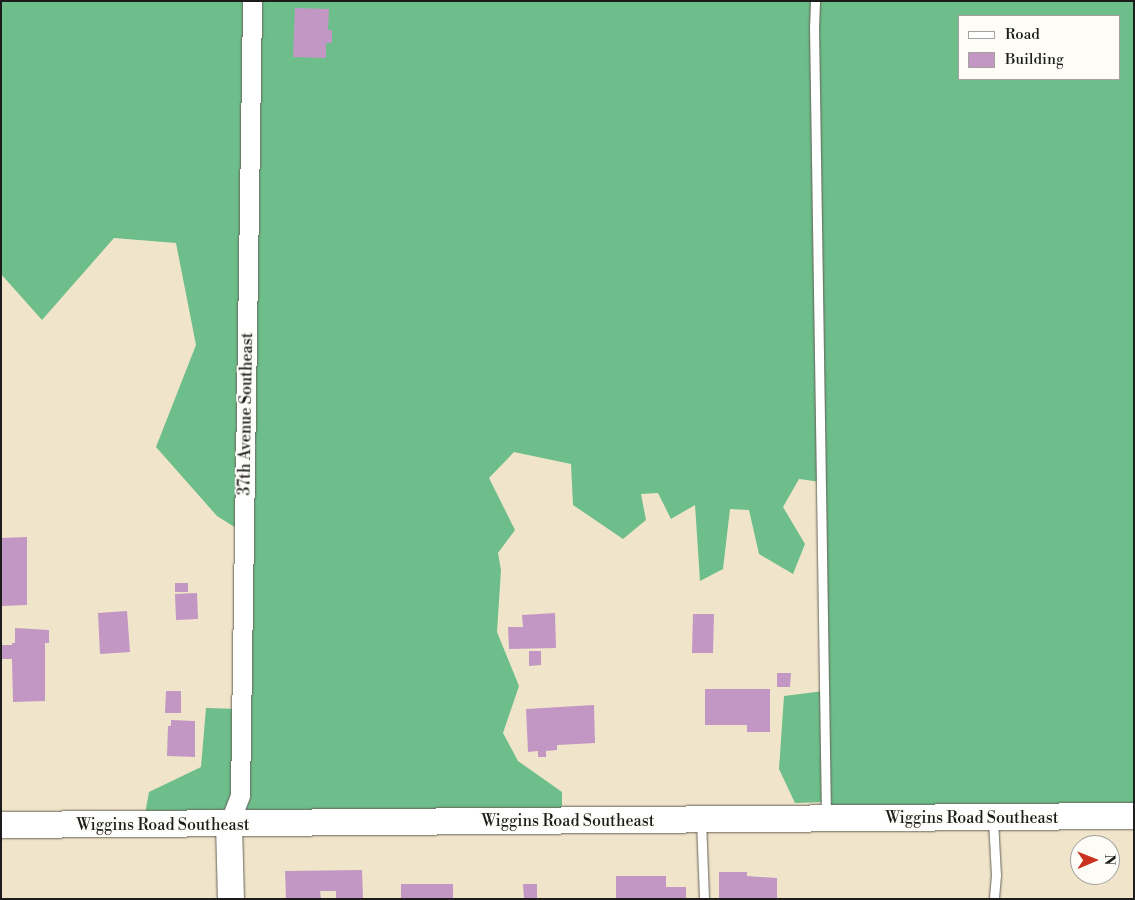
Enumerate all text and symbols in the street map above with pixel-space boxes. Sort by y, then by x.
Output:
legend [958,15,1120,80]
text: Road [1005,25,1040,44]
text: Building [1005,50,1064,69]
street label: 37th Avenue Southeast [235,332,257,496]
street label: Wiggins Road Southeast [886,808,1058,828]
street label: Wiggins Road Southeast [482,811,654,831]
street label: Wiggins Road Southeast [77,815,249,835]
north arrow [1070,835,1120,885]
text: N [1100,854,1118,865]

